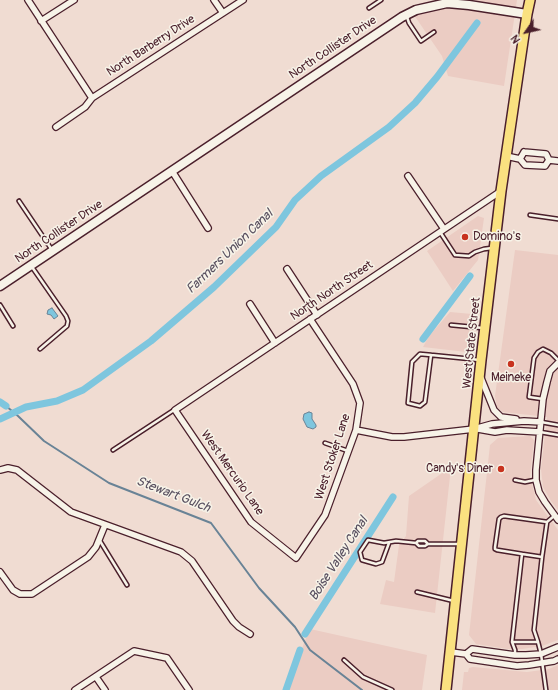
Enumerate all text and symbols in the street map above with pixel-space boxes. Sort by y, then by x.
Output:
street label: North Barberry Drive [104,12,198,80]
north arrow [506,12,546,52]
street label: North Collister Drive [287,13,379,83]
text: N [508,32,523,46]
street label: North Collister Drive [13,197,105,267]
water label: Farmers Union Canal [183,207,277,297]
place label: Domino's [473,230,520,244]
marker: Domino's [460,232,470,242]
street label: North North Street [288,258,376,324]
street label: West State Street [460,297,484,389]
marker: Meineke [506,359,516,369]
place label: Meineke [491,371,531,385]
street label: West Stoker Lane [312,412,354,502]
street label: West Mercurio Lane [197,428,267,518]
place label: Candy's Diner [426,462,493,476]
marker: Candy's Diner [496,464,506,474]
water label: Stewart Gulch [134,474,212,516]
water label: Boise Valley Canal [306,514,372,604]

